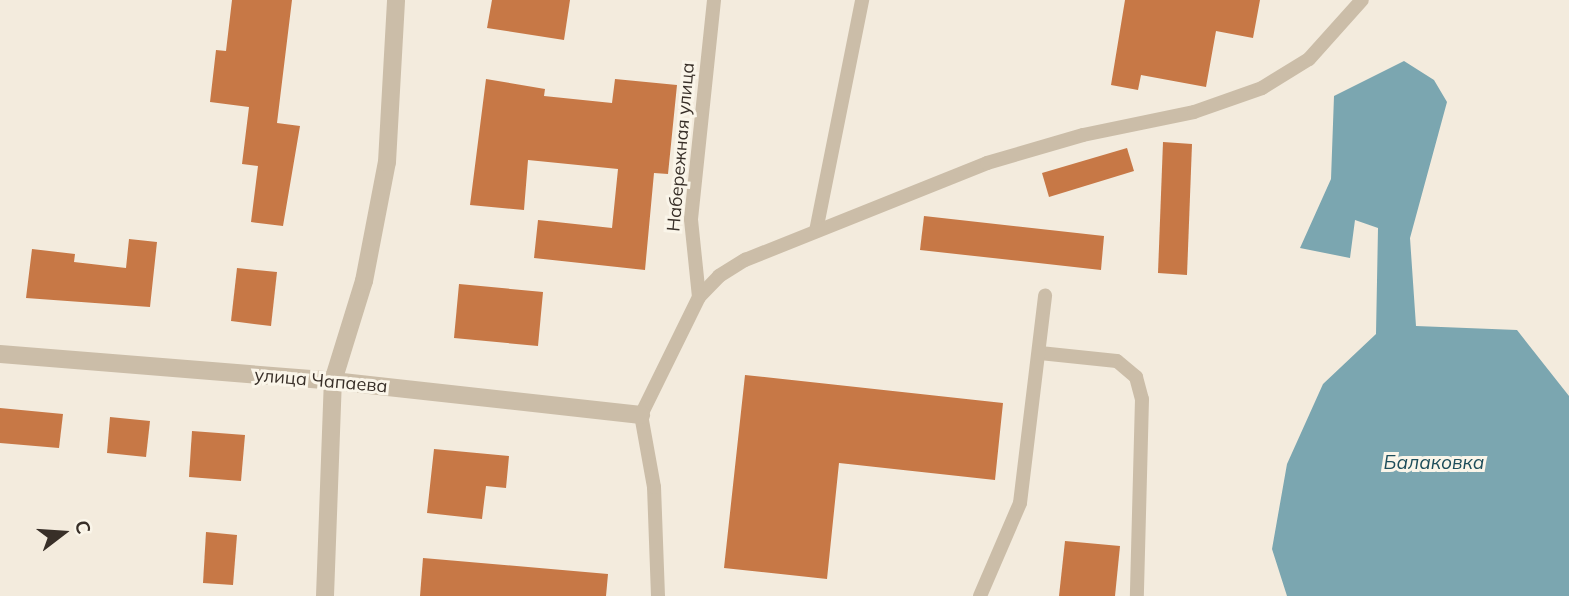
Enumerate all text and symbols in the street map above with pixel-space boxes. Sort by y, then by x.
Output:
street label: Набережная улица [663,62,699,232]
street label: улица Чапаева [254,364,388,398]
water label: Балаковка [1384,452,1484,474]
north arrow [28,498,98,568]
text: С [70,517,96,537]

